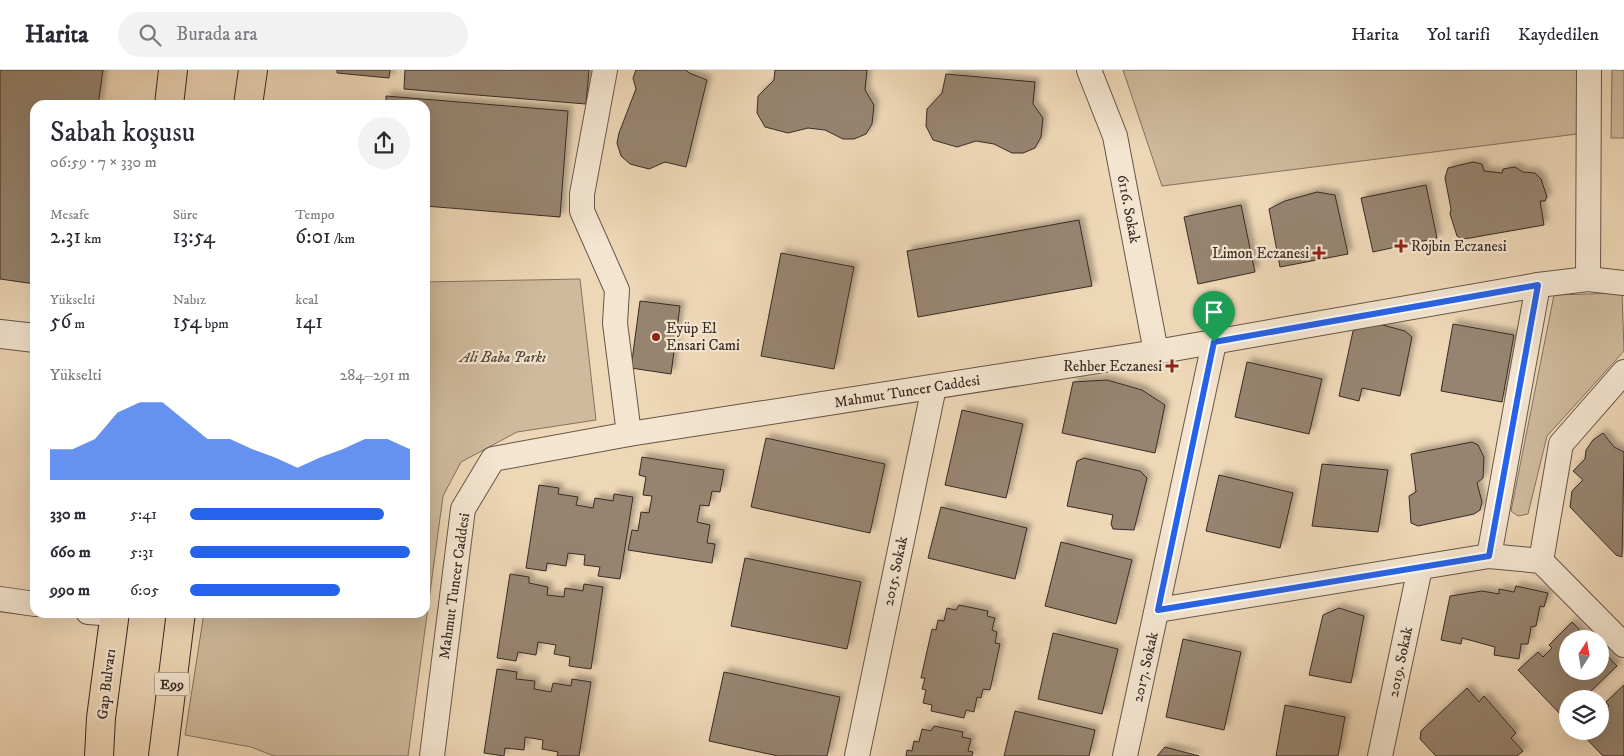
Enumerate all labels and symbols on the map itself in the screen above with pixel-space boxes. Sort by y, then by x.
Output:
street label: 6116. Sokak [1113,173,1145,246]
place label: Rojbin Eczanesi [1411,237,1507,256]
marker: Rojbin Eczanesi [1395,240,1407,252]
place label: Limon Eczanesi [1212,244,1309,263]
marker: Limon Eczanesi [1313,247,1325,259]
pin [1193,291,1235,342]
place label: Eyüp El Ensari Cami [666,319,740,355]
marker: Eyüp El Ensari Cami [650,331,662,343]
park label: Ali Baba Parkı [458,348,546,367]
place label: Rehber Eczanesi [1063,357,1162,376]
marker: Rehber Eczanesi [1166,360,1178,372]
street label: Mahmut Tuncer Caddesi [833,371,982,412]
street label: Mahmut Tuncer Caddesi [435,512,474,660]
street label: 2015. Sokak [879,534,912,608]
street label: 2019. Sokak [1384,625,1417,699]
street label: 2017. Sokak [1128,629,1163,704]
north arrow [1559,630,1609,680]
street label: Gap Bulvarı [93,647,120,721]
road number: E99 [154,672,190,696]

